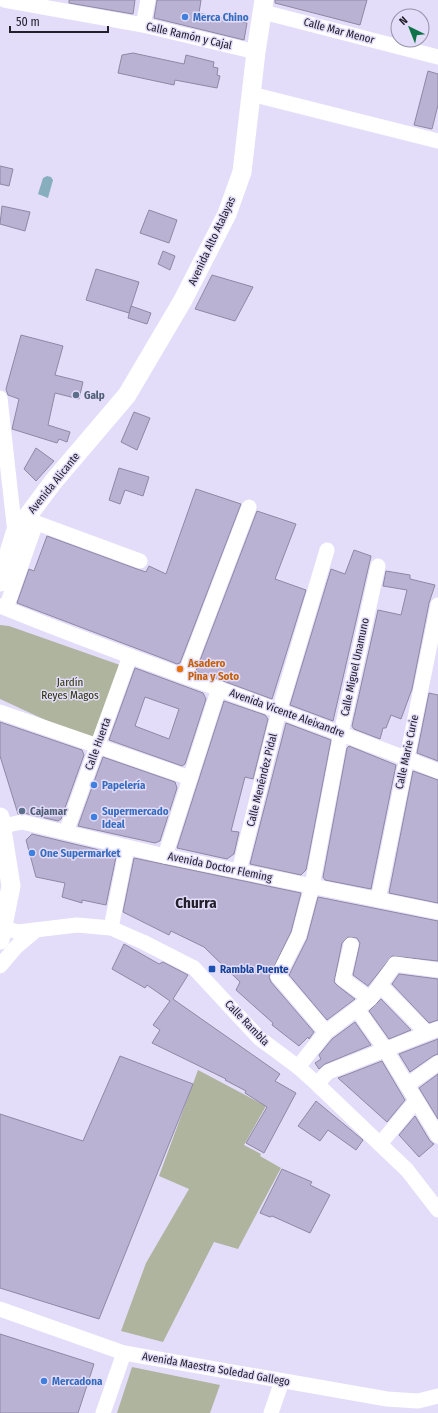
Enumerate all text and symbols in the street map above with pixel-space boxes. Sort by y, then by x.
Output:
scale bar [10,8,108,34]
north arrow [390,8,430,48]
place label: Merca Chino [193,11,249,24]
marker: Merca Chino [180,12,190,22]
text: N [397,14,410,28]
text: 50 m [16,15,40,29]
street label: Calle Mar Menor [302,15,376,47]
street label: Calle Ramón y Cajal [145,20,233,52]
street label: Avenida Alto Atalayas [186,194,238,287]
place label: Galp [84,389,105,402]
marker: Galp [71,390,81,400]
street label: Avenida Alicante [25,450,83,516]
street label: Calle Miguel Unamuno [338,616,372,717]
place label: Asadero Pina y Soto [187,657,239,683]
marker: Asadero Pina y Soto [175,664,185,674]
park label: Jardín Reyes Magos [41,676,99,702]
street label: Avenida Vicente Aleixandre [228,686,346,740]
street label: Calle Marie Curie [393,714,421,790]
street label: Calle Huerta [82,716,114,772]
street label: Calle Menéndez Pidal [244,732,280,828]
place label: Papelería [102,779,146,792]
marker: Papelería [89,780,99,790]
place label: Cajamar [30,805,68,818]
place label: Supermercado Ideal [102,805,169,831]
marker: Cajamar [17,806,27,816]
marker: Supermercado Ideal [89,812,99,822]
place label: One Supermarket [40,847,120,860]
marker: One Supermarket [27,848,37,858]
street label: Avenida Doctor Fleming [167,850,274,885]
district label: Churra [175,894,217,912]
place label: Rambla Puente [220,963,289,976]
marker: Rambla Puente [207,964,217,974]
street label: Calle Rambla [222,997,272,1049]
street label: Avenida Maestra Soledad Gallego [141,1350,291,1388]
place label: Mercadona [52,1375,103,1388]
marker: Mercadona [39,1376,49,1386]

